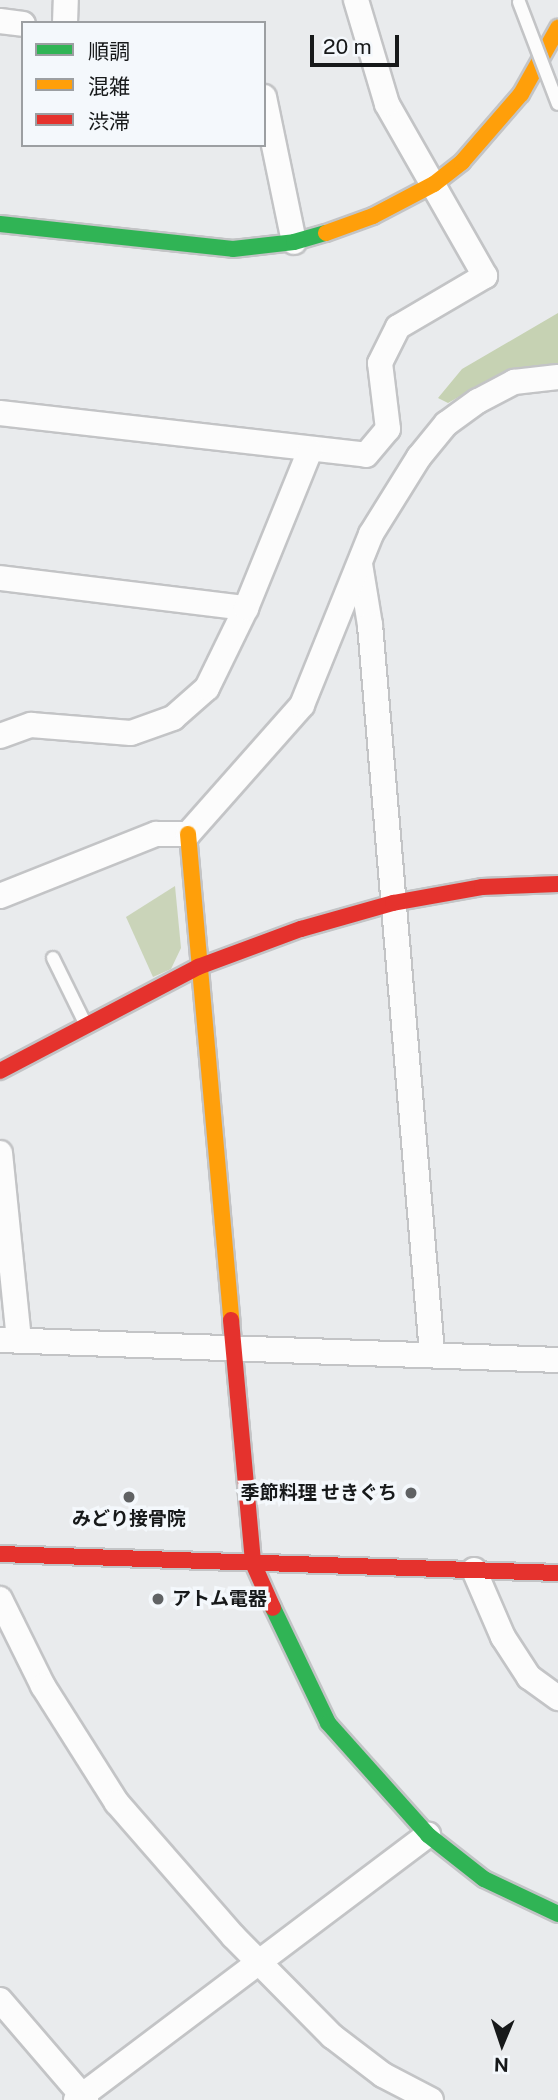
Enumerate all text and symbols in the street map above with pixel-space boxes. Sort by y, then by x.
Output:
legend [21,21,266,147]
scale bar [313,21,402,65]
text: 20 m [323,34,372,59]
text: 順調 [88,39,130,64]
text: 混雑 [88,74,130,99]
text: 渋滞 [88,109,130,134]
place label: 季節料理 せきぐち [241,1482,397,1504]
marker: 季節料理 せきぐち [403,1485,419,1501]
marker: みどり接骨院 [121,1489,137,1505]
place label: みどり接骨院 [72,1508,186,1530]
place label: アトム電器 [172,1588,267,1610]
marker: アトム電器 [150,1591,166,1607]
north arrow [467,2009,537,2079]
text: N [493,2054,509,2076]

